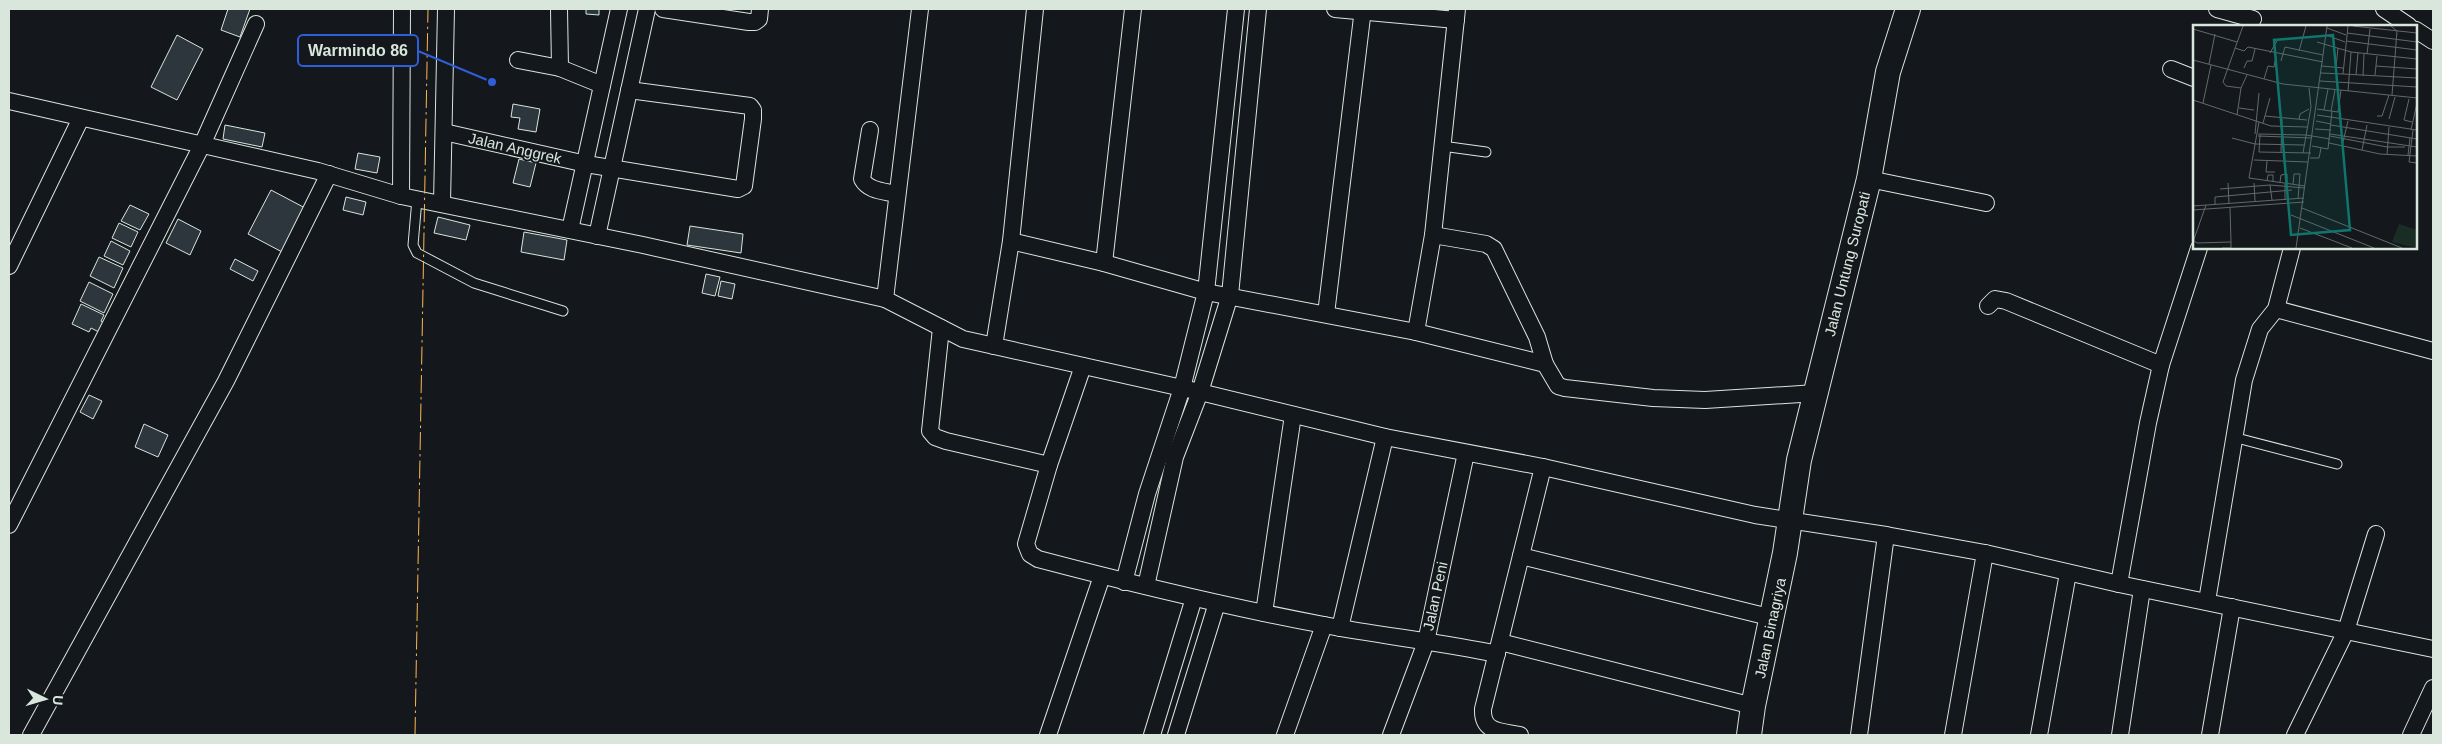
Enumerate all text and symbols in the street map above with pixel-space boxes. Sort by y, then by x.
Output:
inset map [2193,25,2417,249]
callout: Warmindo 86 [298,35,418,66]
text: Warmindo 86 [308,42,408,59]
street label: Jalan Anggrek [467,129,564,167]
street label: Jalan Untung Suropati [1821,190,1873,338]
street label: Jalan Peni [1419,560,1451,632]
street label: Jalan Binagriya [1751,575,1789,680]
north arrow [20,674,70,724]
text: U [50,694,66,706]

